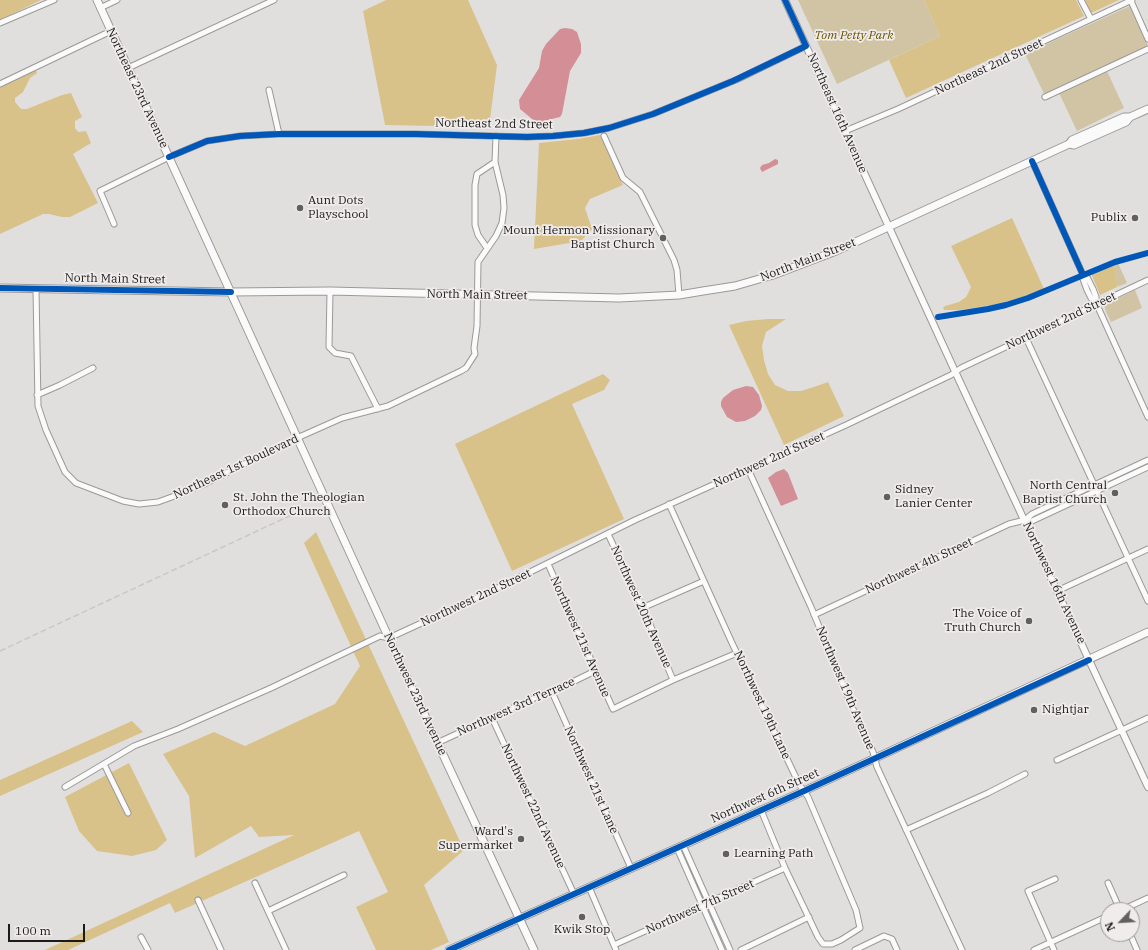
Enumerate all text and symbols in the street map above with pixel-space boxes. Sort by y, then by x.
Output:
street label: Northeast 23rd Avenue [103,26,171,150]
park label: Tom Petty Park [814,29,894,43]
street label: Northeast 2nd Street [933,36,1045,98]
street label: Northeast 16th Avenue [804,51,870,175]
street label: Northeast 2nd Street [435,116,553,132]
place label: Aunt Dots Playschool [308,194,369,222]
marker: Aunt Dots Playschool [295,203,305,213]
place label: Publix [1091,211,1127,225]
marker: Publix [1130,213,1140,223]
place label: Mount Hermon Missionary Baptist Church [503,224,655,252]
marker: Mount Hermon Missionary Baptist Church [658,233,668,243]
street label: North Main Street [758,235,858,285]
street label: North Main Street [64,271,166,287]
street label: North Main Street [426,287,528,303]
street label: Northwest 2nd Street [1003,289,1119,353]
street label: Northwest 2nd Street [711,429,827,491]
street label: Northeast 1st Boulevard [171,432,301,502]
place label: North Central Baptist Church [1023,479,1107,507]
place label: Sidney Lanier Center [895,483,972,511]
marker: North Central Baptist Church [1110,488,1120,498]
place label: St. John the Theologian Orthodox Church [233,491,365,519]
marker: Sidney Lanier Center [882,492,892,502]
marker: St. John the Theologian Orthodox Church [220,500,230,510]
street label: Northwest 16th Avenue [1019,520,1089,646]
street label: Northwest 4th Street [863,535,975,597]
street label: Northwest 20th Avenue [607,543,675,671]
street label: Northwest 2nd Street [418,566,534,630]
street label: Northwest 21st Avenue [547,574,613,700]
place label: The Voice of Truth Church [944,607,1021,635]
marker: The Voice of Truth Church [1024,616,1034,626]
street label: Northwest 19th Avenue [812,624,878,752]
street label: Northwest 23rd Avenue [380,630,450,758]
street label: Northwest 19th Lane [730,648,794,762]
street label: Northwest 3rd Terrace [455,674,577,740]
place label: Nightjar [1042,703,1089,717]
marker: Nightjar [1029,705,1039,715]
street label: Northwest 21st Lane [561,724,621,836]
street label: Northwest 22nd Avenue [498,741,568,871]
street label: Northwest 6th Street [709,766,821,826]
place label: Ward's Supermarket [438,825,513,853]
marker: Ward's Supermarket [516,834,526,844]
place label: Learning Path [734,847,813,861]
marker: Learning Path [721,849,731,859]
street label: Northwest 7th Street [644,877,756,937]
north arrow [1100,902,1140,942]
marker: Kwik Stop [577,912,587,922]
scale bar [10,916,87,942]
text: N [1102,920,1118,934]
text: 100 m [15,923,51,938]
place label: Kwik Stop [554,923,610,937]

